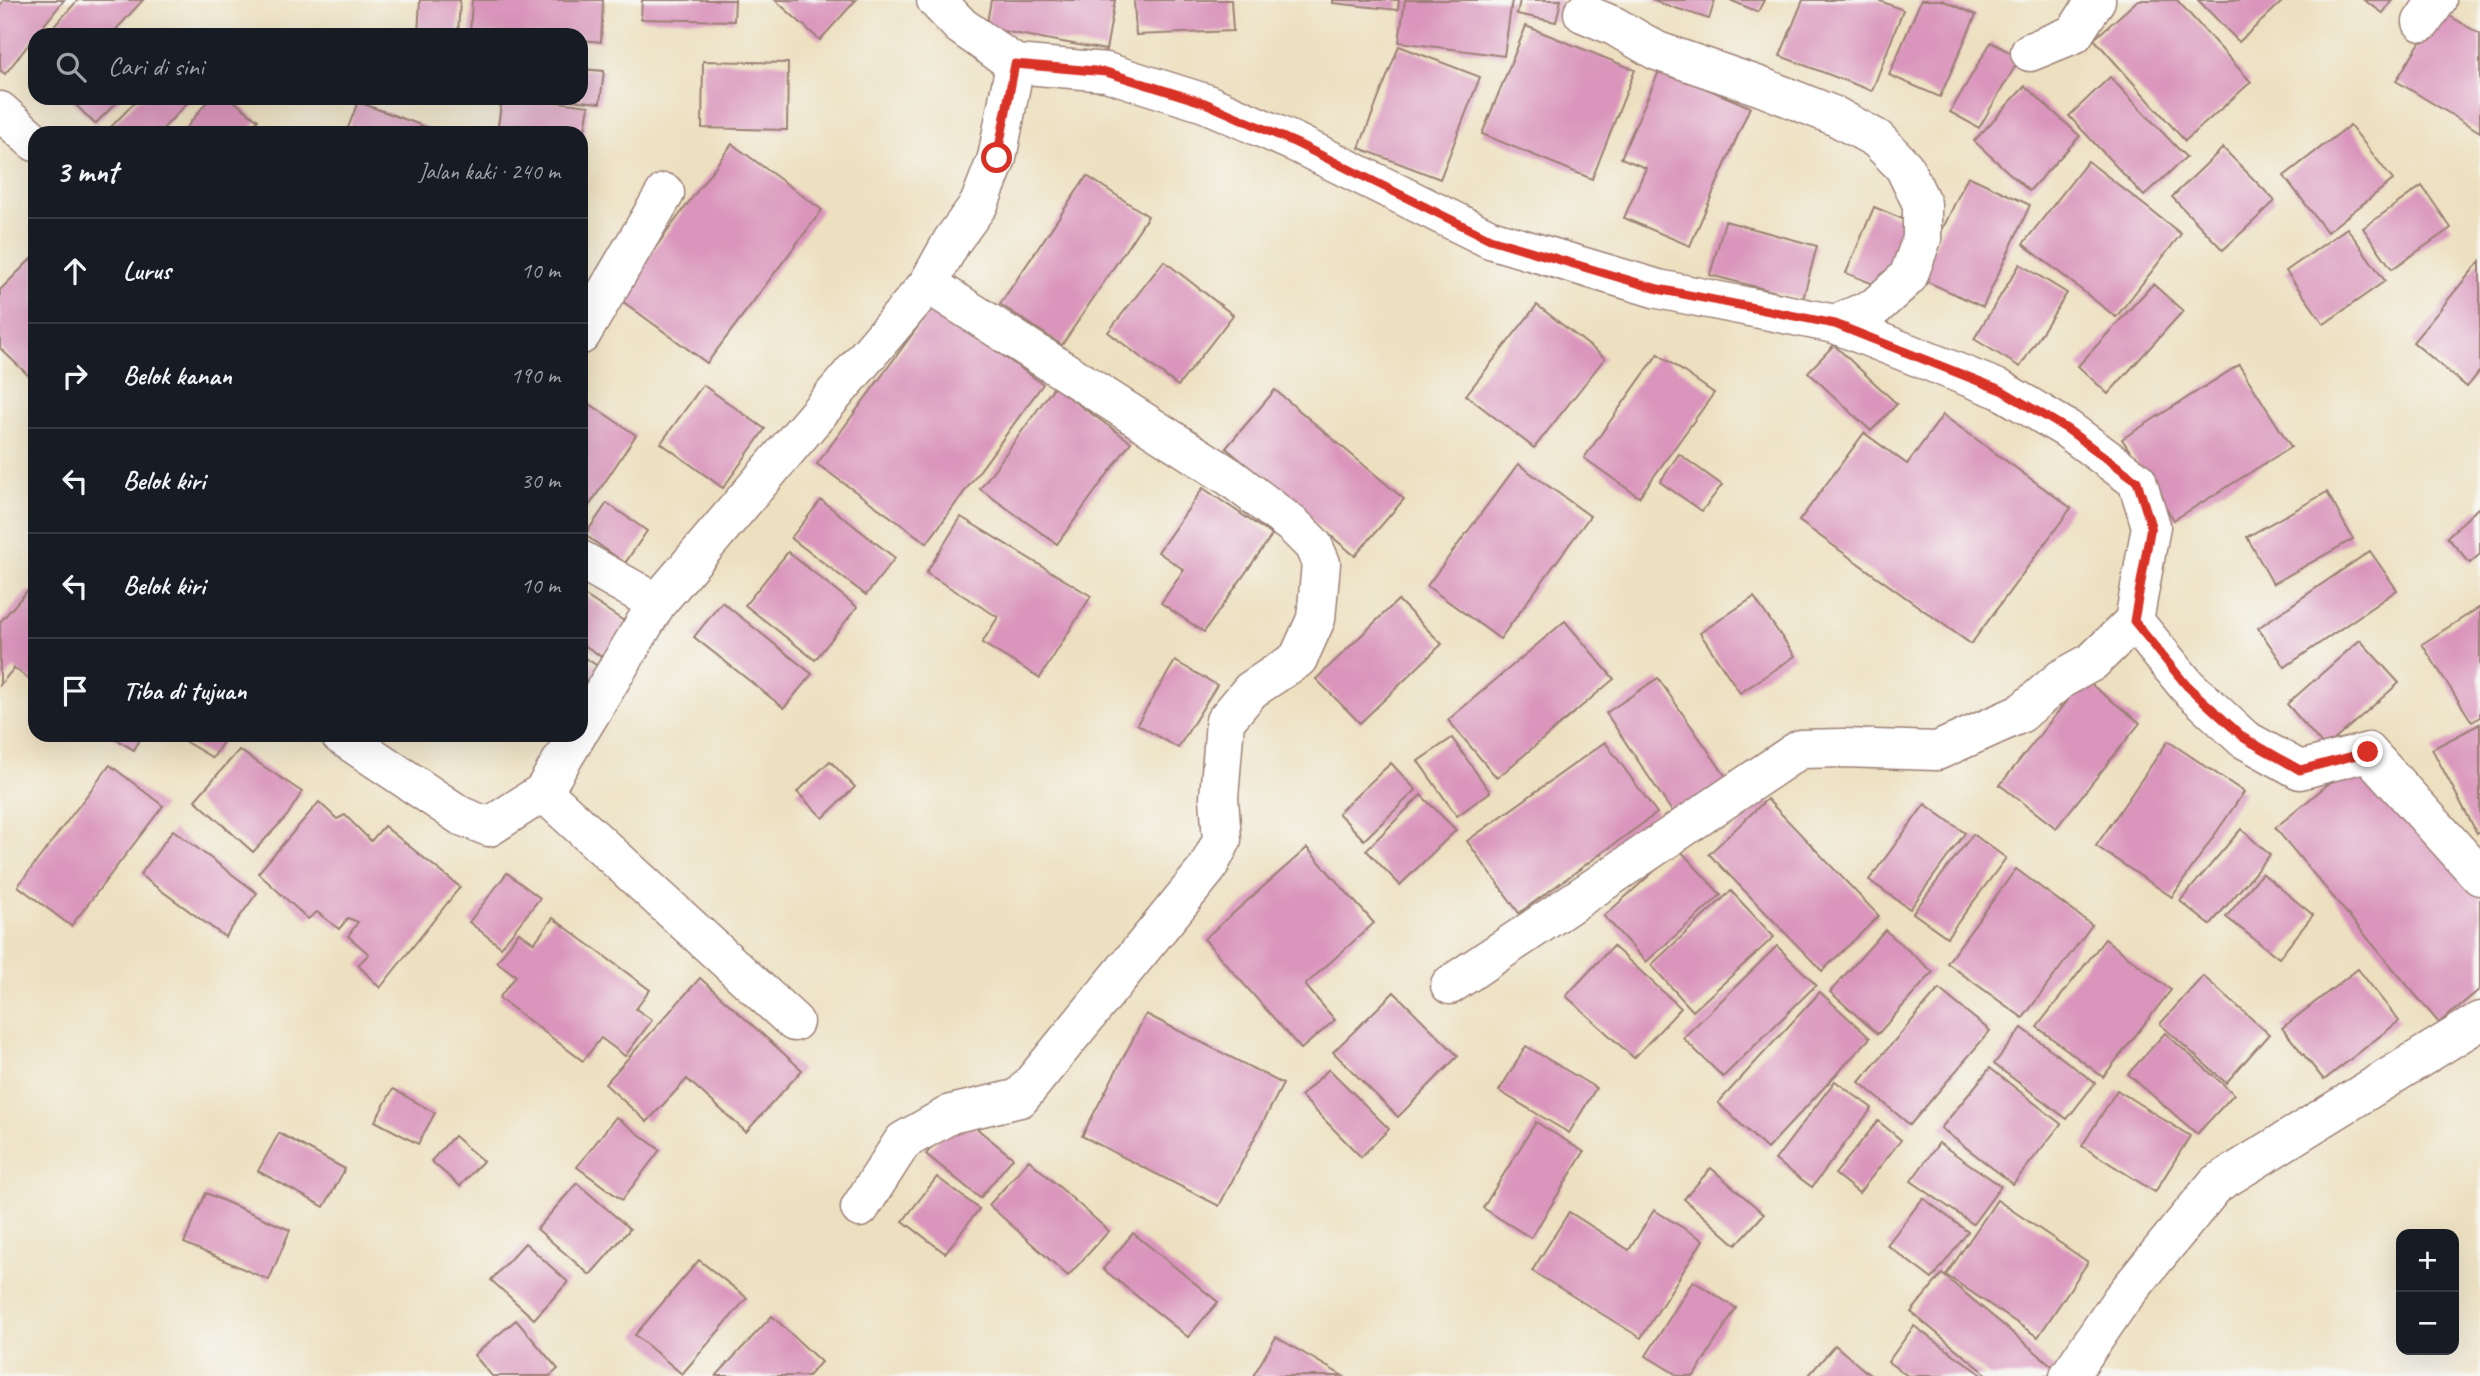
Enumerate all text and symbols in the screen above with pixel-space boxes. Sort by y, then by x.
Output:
search box [28,28,588,105]
icon: search [52,48,90,86]
text: Cari di sini [108,50,204,83]
route start [981,142,1012,173]
text: 3 mnt [56,153,118,191]
text: Jalan kaki · 240 m [418,157,560,186]
icon: ahead [56,252,94,290]
text: Lurus [123,254,171,287]
text: 10 m [521,256,560,285]
icon: right [56,357,94,395]
text: Belok kanan [123,359,232,392]
text: 190 m [511,361,560,390]
icon: left [56,462,94,500]
text: Belok kiri [123,464,205,497]
text: 30 m [521,466,560,495]
icon: left [56,567,94,605]
text: Belok kiri [123,569,205,602]
text: 10 m [521,571,560,600]
icon: arrive [56,672,94,710]
text: Tiba di tujuan [123,674,247,707]
route end [2352,736,2383,767]
map controls [2396,1229,2459,1355]
button: + [2396,1229,2459,1292]
button: − [2396,1292,2459,1355]

